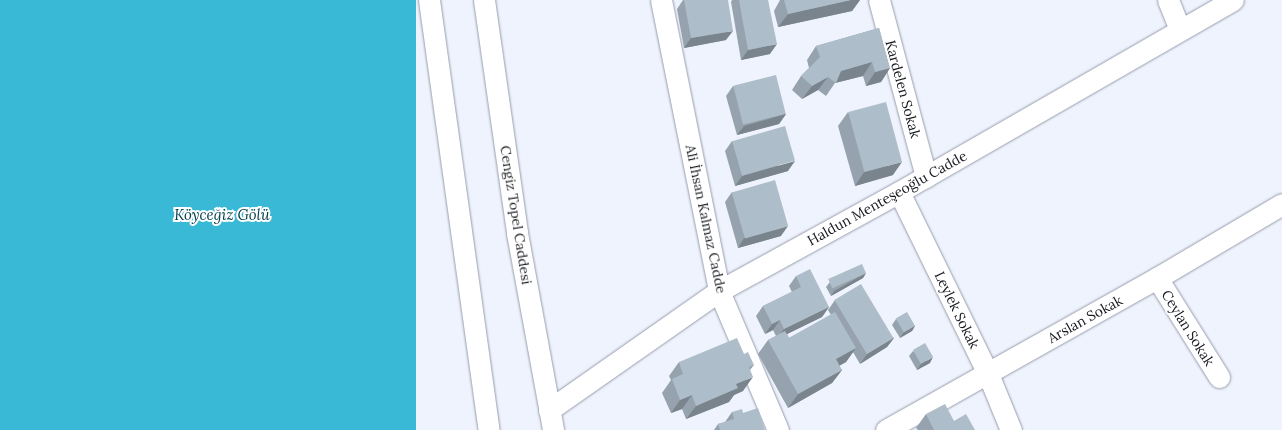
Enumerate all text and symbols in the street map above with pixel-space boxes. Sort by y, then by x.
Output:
street label: Kardelen Sokak [882,38,924,140]
street label: Ali İhsan Kalmaz Cadde [682,143,730,295]
street label: Cengiz Topel Caddesi [497,144,535,286]
street label: Haldun Menteşeoğlu Cadde [804,147,970,249]
water label: Köyceğiz Gölü [174,206,270,224]
street label: Leylek Sokak [931,269,983,351]
street label: Ceylan Sokak [1158,287,1218,369]
street label: Arslan Sokak [1045,292,1125,346]

